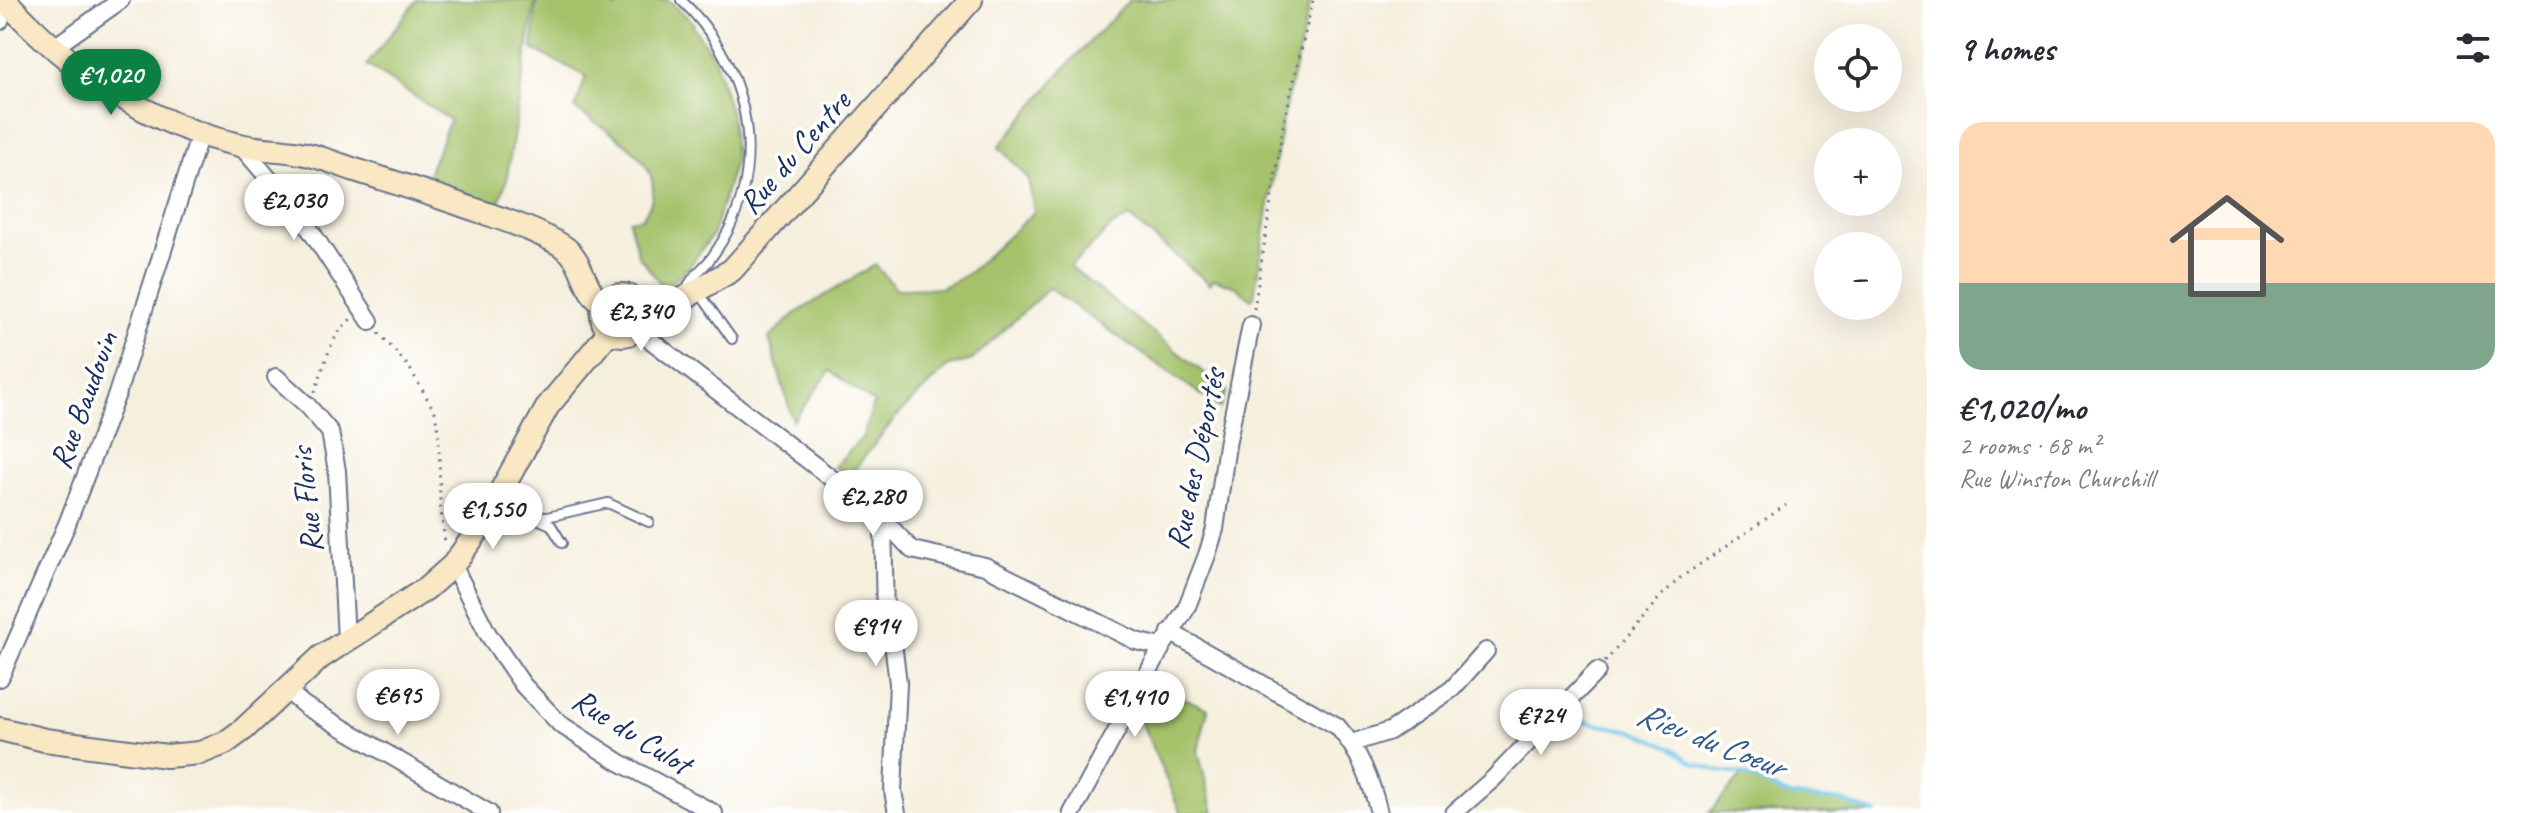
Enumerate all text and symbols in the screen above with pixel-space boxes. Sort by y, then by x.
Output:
map controls [1814,24,1902,320]
button: locate [1814,24,1902,112]
icon: filters [2451,26,2495,70]
text: 9 homes [1959,27,2055,70]
pin: €1,020 [46,49,176,117]
text: €1,020 [79,58,143,91]
street label: Rue du Centre [729,80,861,223]
button: + [1814,128,1902,216]
pin: €2,030 [229,174,359,242]
icon: home [2155,174,2299,318]
text: €2,030 [262,183,326,216]
button: − [1814,232,1902,320]
pin: €2,340 [576,285,706,353]
text: €2,340 [609,294,673,327]
street label: Rue Baudouin [40,325,128,475]
street label: Rue des Déportés [1156,362,1235,553]
text: €1,020/mo [1959,386,2086,429]
text: 2 rooms · 68 m² [1959,429,2100,462]
street label: Rue Floris [280,442,332,555]
text: Rue Winston Churchill [1959,462,2154,495]
pin: €2,280 [808,470,938,538]
text: €2,280 [841,479,905,512]
pin: €1,550 [428,483,558,551]
text: €1,550 [462,492,524,525]
pin: €914 [829,600,923,668]
text: €914 [853,609,899,642]
pin: €695 [351,669,445,737]
pin: €1,410 [1070,671,1200,739]
text: €695 [375,678,421,711]
street label: Rue du Culot [565,679,702,786]
text: €1,410 [1103,680,1167,713]
pin: €724 [1494,689,1588,757]
water label: Rieu du Coeur [1631,692,1796,789]
text: €724 [1518,698,1564,731]

